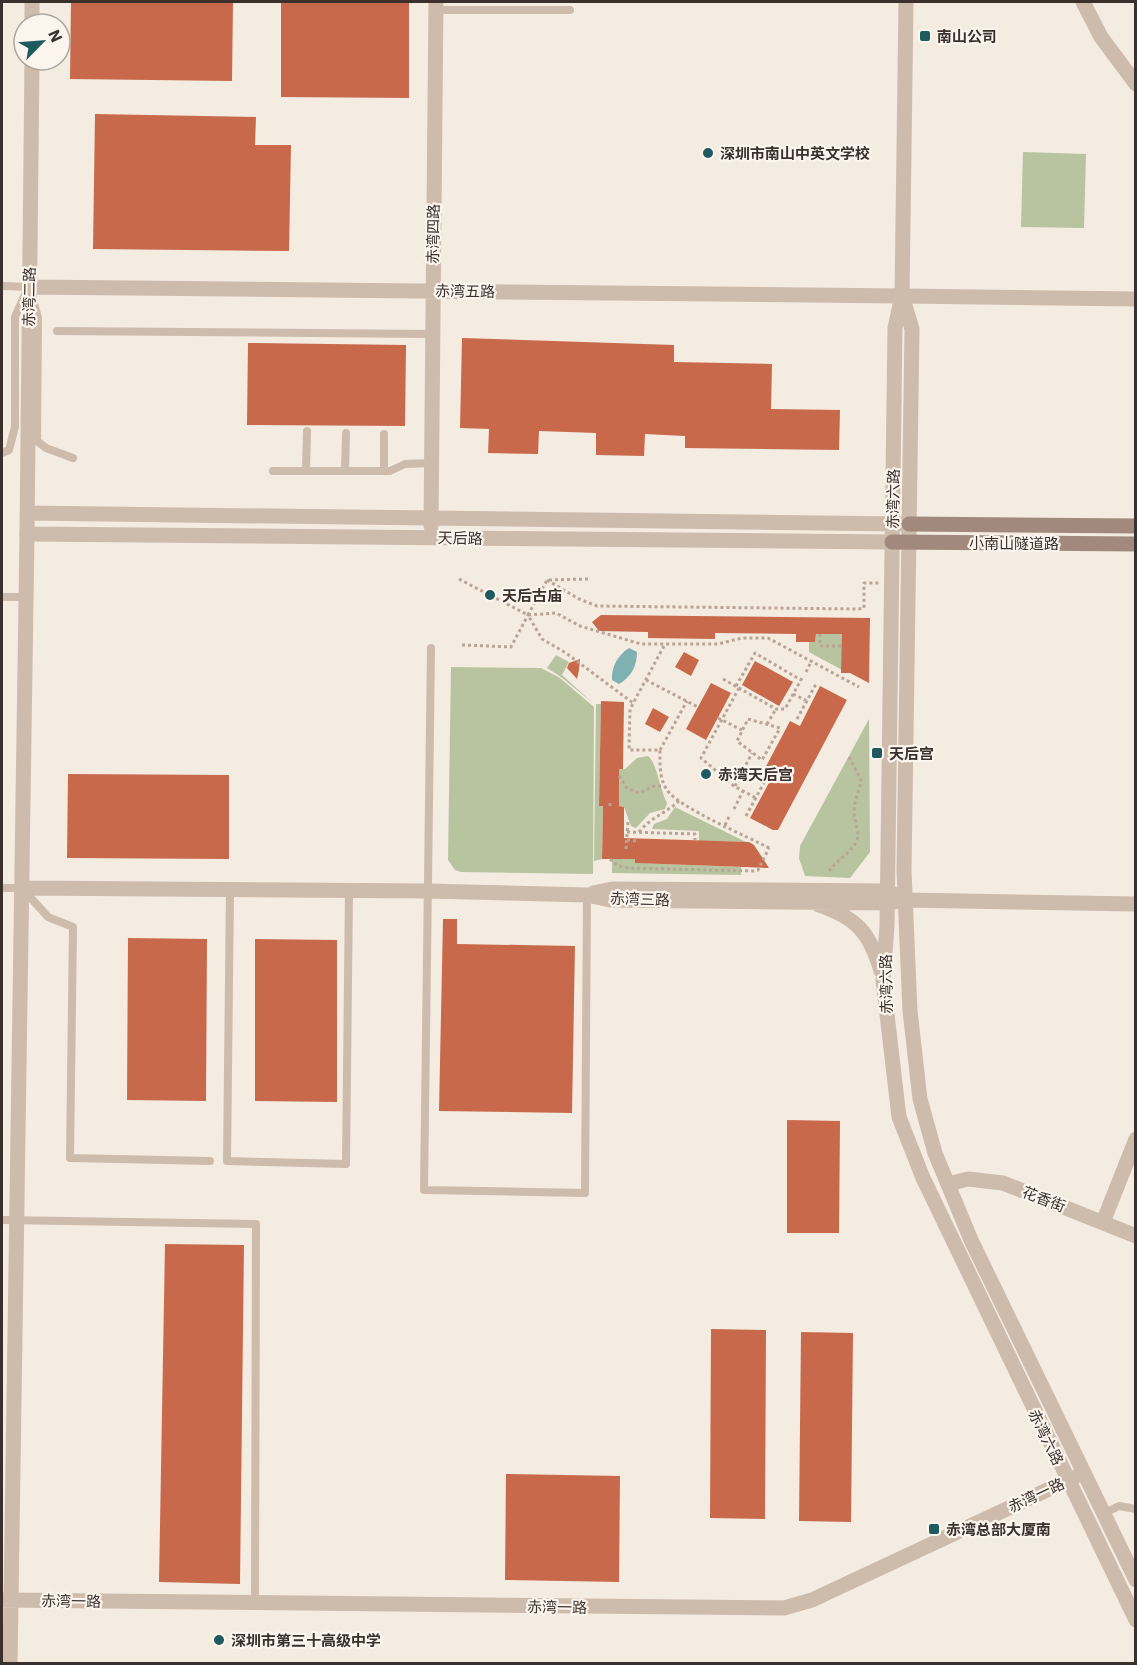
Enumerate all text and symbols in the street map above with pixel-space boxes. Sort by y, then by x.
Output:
north arrow [12,12,72,72]
text: N [44,26,67,45]
place label: 南山公司 [937,27,997,46]
marker: 南山公司 [918,29,932,43]
place label: 深圳市南山中英文学校 [720,144,870,163]
marker: 深圳市南山中英文学校 [701,146,715,160]
street label: 赤湾四路 [423,204,443,264]
street label: 赤湾二路 [19,267,39,327]
street label: 赤湾五路 [435,281,495,301]
street label: 赤湾六路 [883,469,903,529]
street label: 天后路 [437,528,483,548]
street label: 小南山隧道路 [969,534,1059,553]
place label: 天后古庙 [502,586,562,605]
marker: 天后古庙 [483,588,497,602]
place label: 天后宫 [889,744,934,763]
marker: 天后宫 [870,746,884,760]
place label: 赤湾天后宫 [718,765,793,784]
marker: 赤湾天后宫 [699,767,713,781]
street label: 赤湾三路 [610,888,670,910]
street label: 赤湾六路 [876,954,896,1014]
street label: 花香街 [1020,1182,1068,1216]
street label: 赤湾六路 [1024,1406,1068,1468]
street label: 赤湾一路 [1005,1474,1067,1516]
place label: 赤湾总部大厦南 [946,1520,1051,1539]
marker: 赤湾总部大厦南 [927,1522,941,1536]
street label: 赤湾一路 [41,1591,101,1611]
street label: 赤湾一路 [527,1597,587,1617]
place label: 深圳市第三十高级中学 [231,1631,381,1650]
marker: 深圳市第三十高级中学 [212,1633,226,1647]

